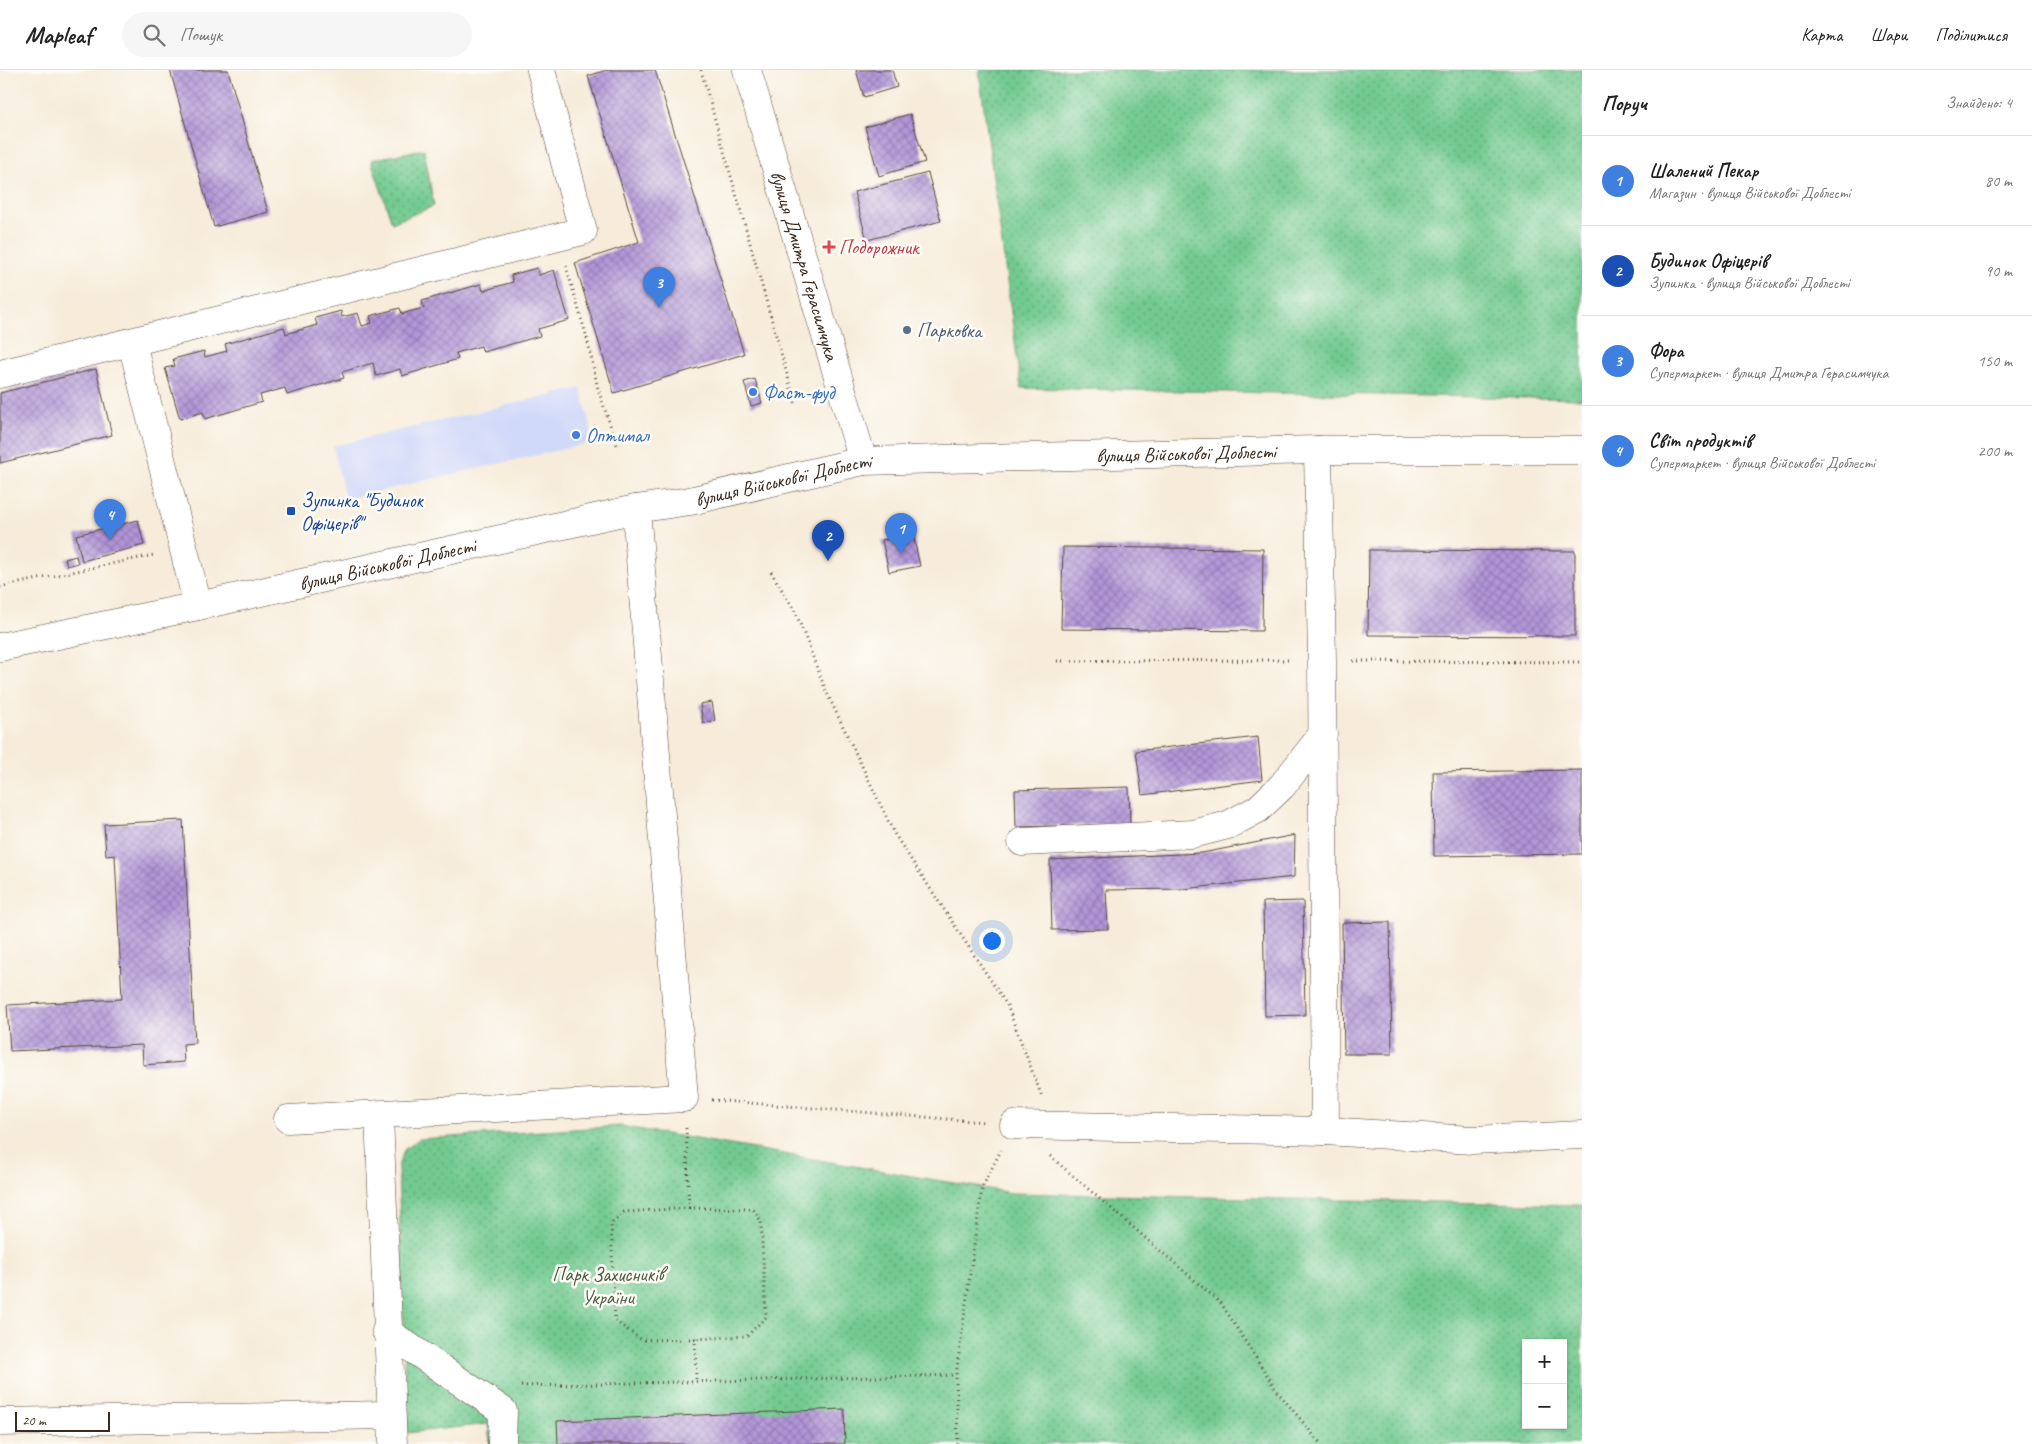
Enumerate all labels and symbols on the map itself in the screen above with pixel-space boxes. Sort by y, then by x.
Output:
street label: вулиця Дмитра Герасимчука [765,168,845,365]
place label: Подорожник [839,235,920,260]
marker: Подорожник [823,241,835,253]
pin: 3 [643,267,675,308]
place label: Парковка [917,318,983,343]
marker: Парковка [901,324,913,336]
place label: Фаст-фуд [763,380,836,405]
marker: Фаст-фуд [747,386,759,398]
place label: Оптимал [586,423,651,448]
marker: Оптимал [570,429,582,441]
street label: вулиця Військової Доблесті [1096,438,1278,468]
street label: вулиця Військової Доблесті [693,447,874,512]
place label: Зупинка "Будинок Офіцерів" [301,488,425,536]
pin: 4 [94,499,126,540]
marker: Зупинка "Будинок Офіцерів" [285,505,297,517]
pin: 1 [885,513,917,554]
pin: 2 [812,520,844,561]
street label: вулиця Військової Доблесті [297,532,480,596]
your location [979,928,1005,954]
park label: Парк Захисників України [552,1262,669,1310]
scale bar [15,1409,110,1432]

